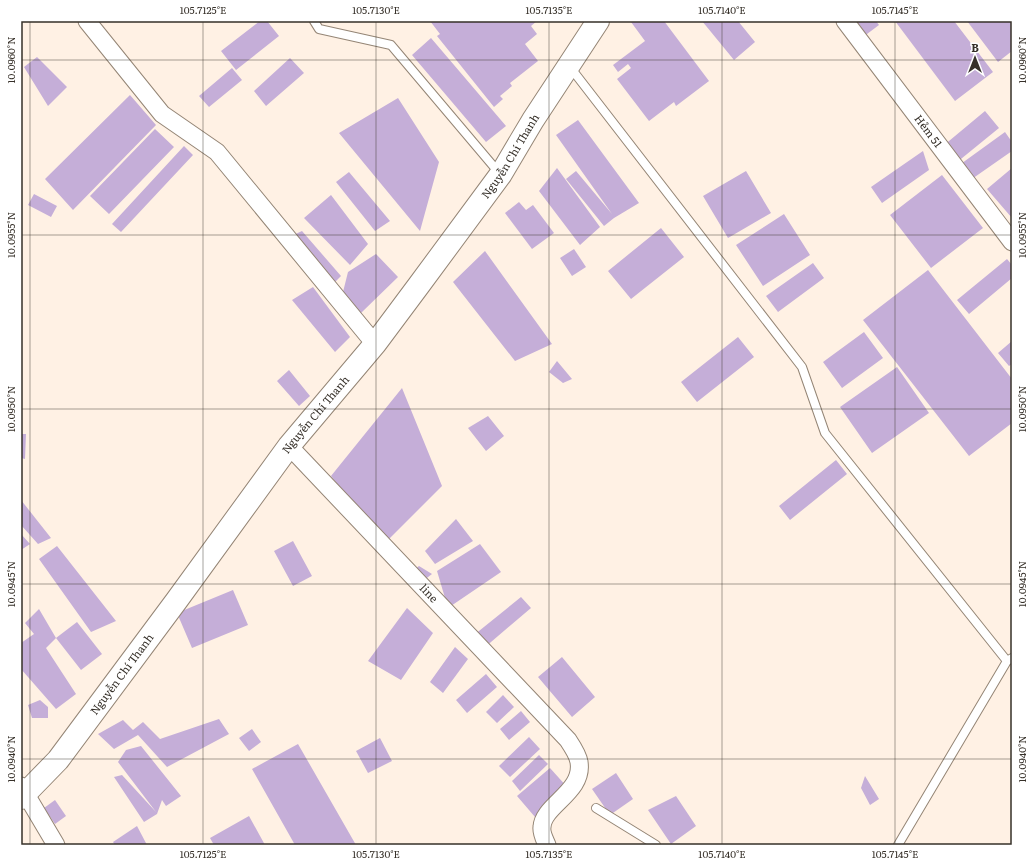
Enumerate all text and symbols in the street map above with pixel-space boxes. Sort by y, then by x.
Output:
text: 105.7125°E [180,2,226,17]
text: 105.7130°E [352,2,400,17]
text: 105.7135°E [526,2,572,17]
text: 105.7140°E [698,2,746,17]
text: 105.7145°E [872,2,918,17]
text: 10.0960°N [3,37,18,83]
text: 10.0960°N [1014,37,1029,83]
north arrow [955,38,995,78]
text: B [971,39,979,55]
street label: Nguyễn Chí Thanh [477,110,542,201]
street label: Hẻm 51 [911,111,947,151]
text: 10.0955°N [3,212,18,258]
text: 10.0955°N [1014,212,1029,258]
street label: Nguyễn Chí Thanh [277,371,352,456]
text: 10.0950°N [3,386,18,432]
text: 10.0950°N [1014,386,1029,432]
text: 10.0945°N [3,561,18,607]
text: 10.0945°N [1014,561,1029,607]
street label: line [417,580,442,606]
street label: Nguyễn Chí Thanh [86,630,157,717]
text: 10.0940°N [3,735,18,783]
text: 10.0940°N [1014,735,1029,783]
text: 105.7125°E [180,846,226,861]
text: 105.7130°E [352,846,400,861]
text: 105.7135°E [526,846,572,861]
text: 105.7140°E [698,846,746,861]
text: 105.7145°E [872,846,918,861]

